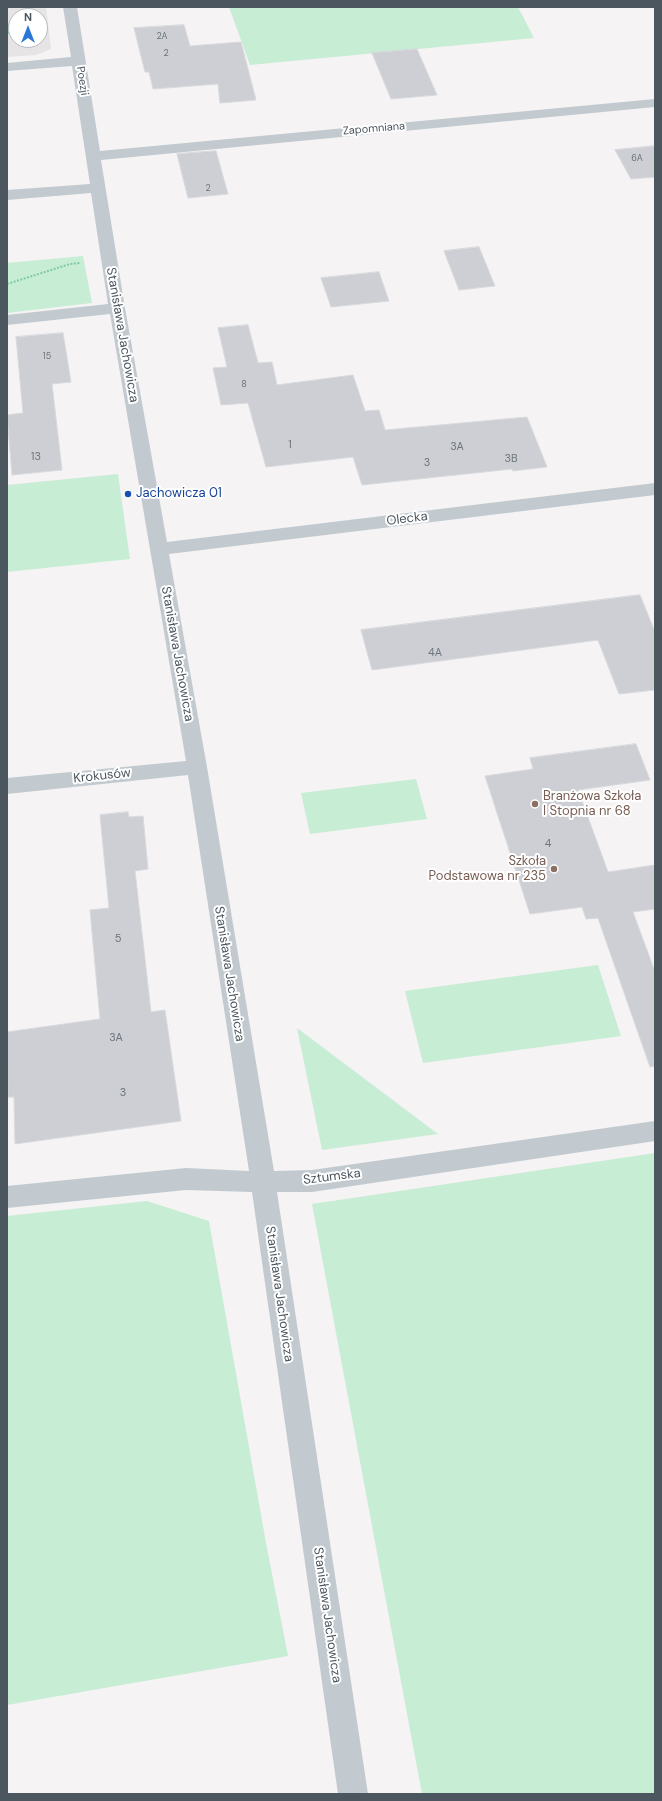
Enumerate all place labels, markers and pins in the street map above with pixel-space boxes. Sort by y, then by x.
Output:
place label: Jachowicza 01 [136,486,222,502]
marker: Jachowicza 01 [123,489,133,499]
place label: Branżowa Szkoła I Stopnia nr 68 [543,789,641,820]
marker: Branżowa Szkoła I Stopnia nr 68 [530,799,540,809]
place label: Szkoła Podstawowa nr 235 [429,854,546,885]
marker: Szkoła Podstawowa nr 235 [549,864,559,874]

